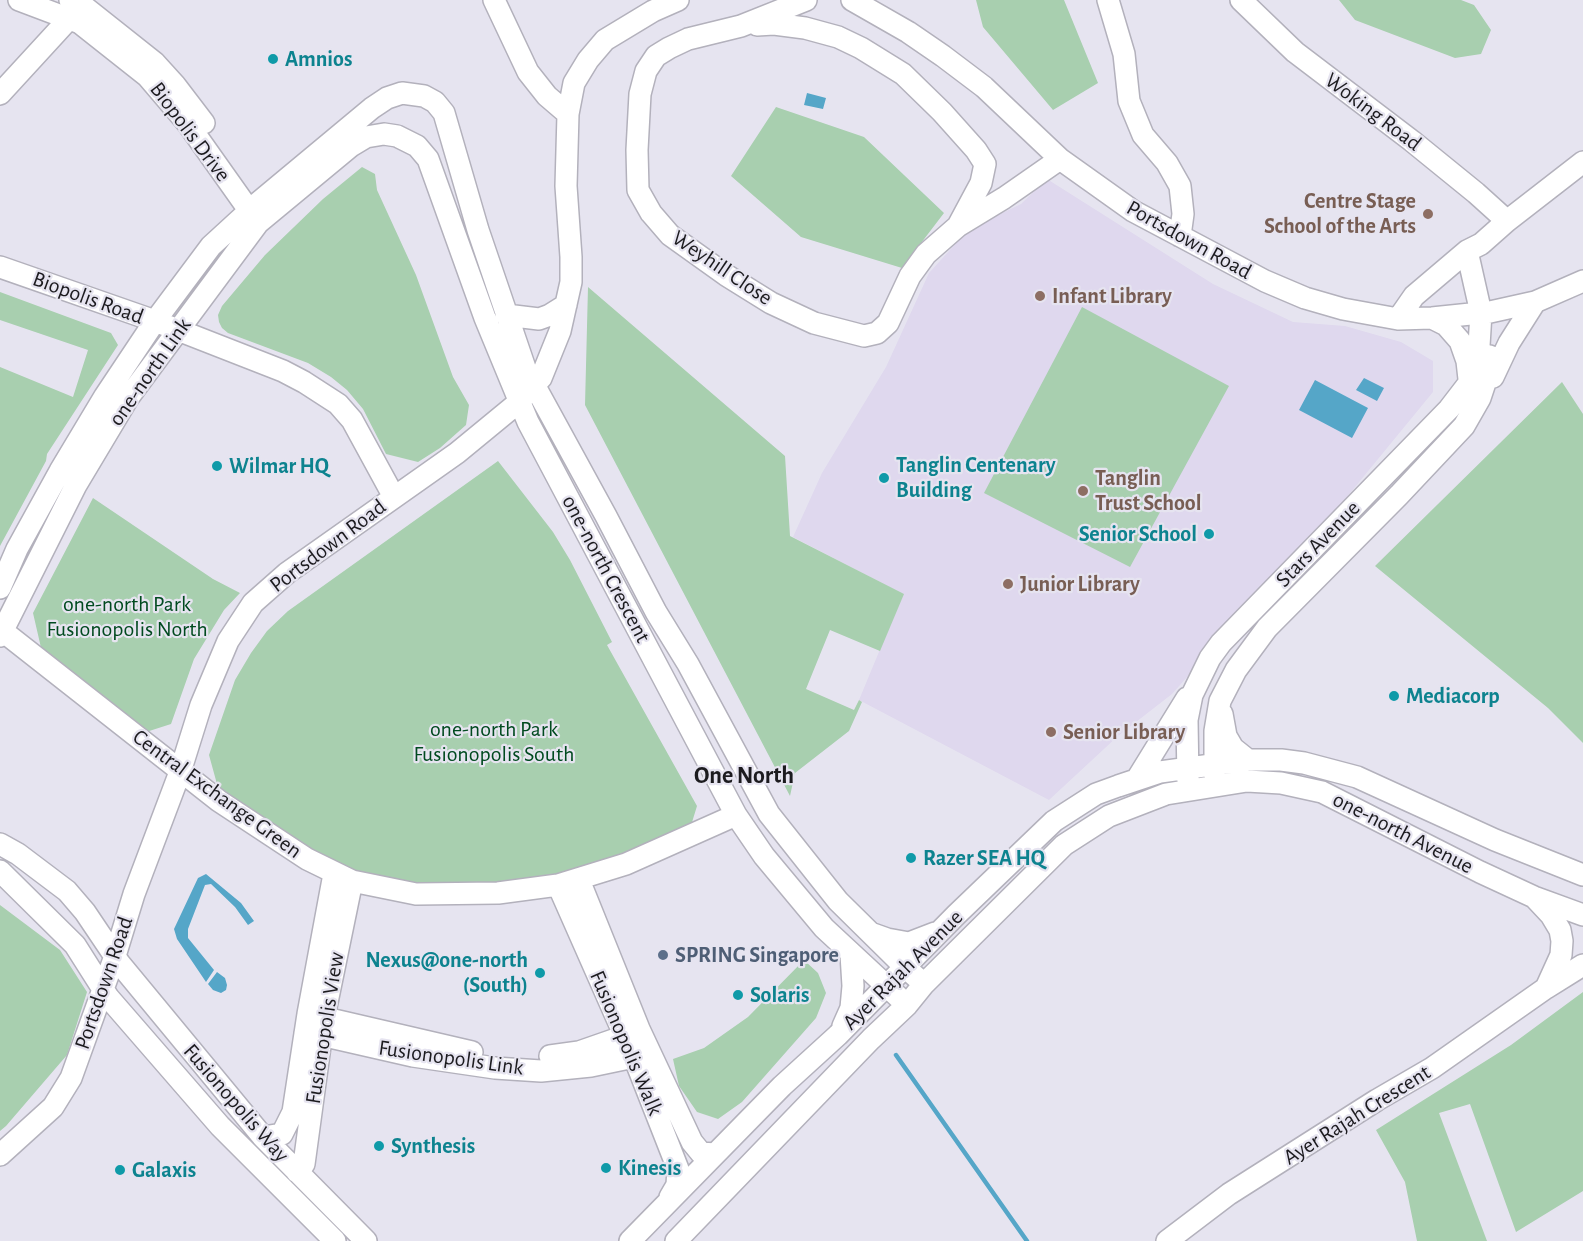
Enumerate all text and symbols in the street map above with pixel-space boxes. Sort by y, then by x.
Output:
place label: Amnios [285,46,352,72]
marker: Amnios [266,52,280,66]
street label: Woking Road [1319,67,1427,157]
street label: Biopolis Drive [144,77,236,187]
place label: Centre Stage School of the Arts [1264,188,1416,240]
street label: Portsdown Road [1122,195,1256,285]
marker: Centre Stage School of the Arts [1421,207,1435,221]
street label: Weyhill Close [667,225,777,311]
street label: Biopolis Road [29,266,147,330]
place label: Infant Library [1052,283,1172,309]
marker: Infant Library [1033,289,1047,303]
street label: one-north Link [103,313,197,431]
place label: Tanglin Centenary Building [896,452,1056,504]
place label: Wilmar HQ [229,453,329,479]
marker: Wilmar HQ [210,459,224,473]
place label: Tanglin Trust School [1095,465,1201,516]
marker: Tanglin Centenary Building [877,471,891,485]
marker: Tanglin Trust School [1076,484,1090,498]
street label: one-north Crescent [556,491,656,647]
street label: Portsdown Road [265,494,391,598]
street label: Stars Avenue [1270,495,1366,593]
place label: Senior School [1079,521,1197,547]
marker: Senior School [1202,527,1216,541]
place label: Junior Library [1020,571,1140,597]
marker: Junior Library [1001,577,1015,591]
park label: one-north Park Fusionopolis North [46,591,208,642]
place label: Mediacorp [1406,683,1500,709]
marker: Mediacorp [1387,689,1401,703]
park label: one-north Park Fusionopolis South [414,716,574,768]
place label: Senior Library [1063,719,1185,745]
street label: Central Exchange Green [127,724,307,864]
marker: Senior Library [1044,725,1058,739]
district label: One North [694,762,794,790]
street label: one-north Avenue [1328,786,1478,880]
place label: Razer SEA HQ [923,845,1045,871]
marker: Razer SEA HQ [904,851,918,865]
street label: Ayer Rajah Avenue [837,904,969,1036]
street label: Portsdown Road [69,913,139,1053]
place label: SPRING Singapore [675,942,839,968]
place label: Nexus@one-north (South) [365,947,528,998]
marker: SPRING Singapore [656,948,670,962]
street label: Fusionopolis View [300,950,350,1106]
marker: Nexus@one-north (South) [533,966,547,980]
street label: Fusionopolis Walk [584,967,668,1119]
place label: Solaris [750,982,810,1008]
marker: Solaris [731,988,745,1002]
street label: Fusionopolis Link [377,1035,525,1081]
street label: Fusionopolis Way [177,1038,295,1168]
street label: Ayer Rajah Crescent [1279,1059,1435,1171]
place label: Synthesis [391,1133,475,1159]
marker: Synthesis [372,1139,386,1153]
place label: Kinesis [618,1155,681,1181]
place label: Galaxis [132,1157,196,1183]
marker: Kinesis [599,1161,613,1175]
marker: Galaxis [113,1163,127,1177]

